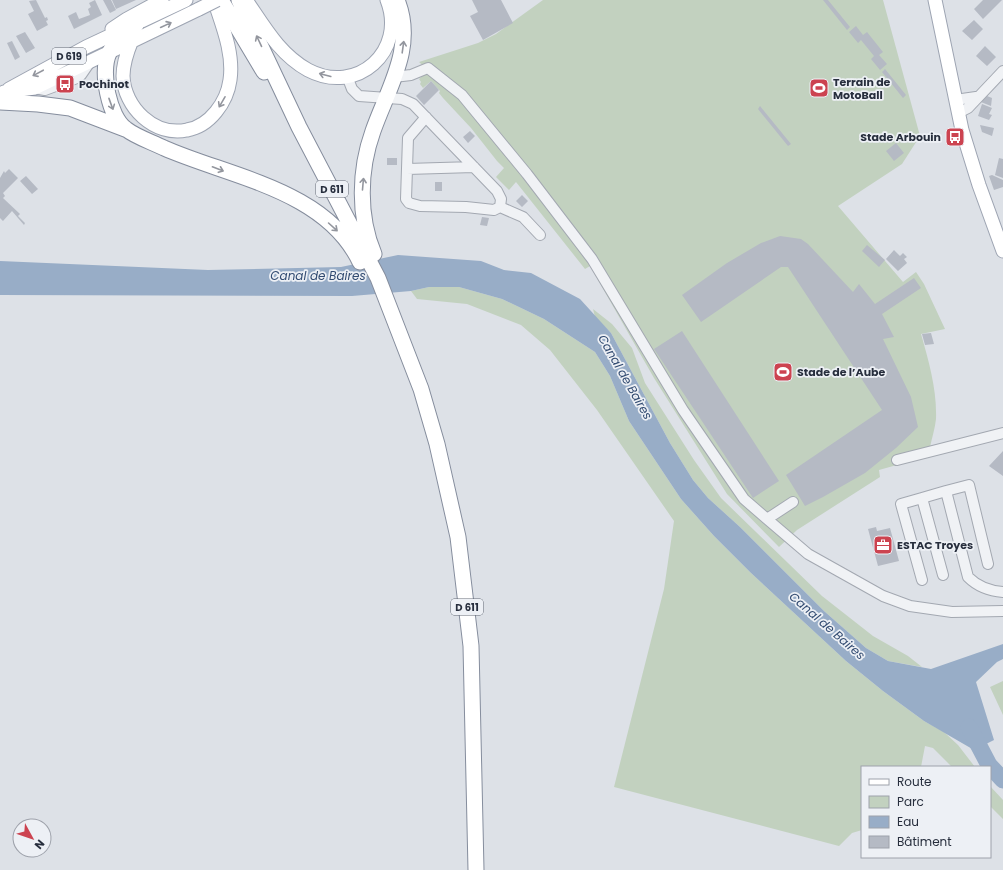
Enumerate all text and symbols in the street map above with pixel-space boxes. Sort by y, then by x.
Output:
one-way arrow [159,21,171,28]
one-way arrow [255,35,262,47]
one-way arrow [399,41,407,54]
road number: D 619 [52,48,86,64]
one-way arrow [32,69,44,77]
one-way arrow [318,71,331,79]
bus stop icon: Pochinot [54,73,76,95]
place label: Terrain de MotoBall [833,74,891,103]
place label: Pochinot [79,76,130,92]
sports icon: Terrain de MotoBall [808,77,830,99]
one-way arrow [218,96,226,108]
one-way arrow [108,97,116,109]
bus stop icon: Stade Arbouin [944,126,966,148]
place label: Stade Arbouin [860,129,941,145]
one-way arrow [211,165,223,173]
one-way arrow [359,178,366,191]
road number: D 611 [316,181,348,197]
one-way arrow [328,222,338,231]
water label: Canal de Baires [270,267,366,284]
water label: Canal de Baires [594,331,657,422]
sports icon: Stade de l’Aube [772,361,794,383]
place label: Stade de l’Aube [797,364,886,380]
office icon: ESTAC Troyes [872,534,894,556]
place label: ESTAC Troyes [897,537,973,553]
water label: Canal de Baires [786,588,869,663]
road number: D 611 [451,599,483,615]
legend [861,766,991,858]
text: Route [897,773,931,790]
text: Parc [897,793,924,810]
text: Eau [897,813,919,830]
north arrow [12,818,52,858]
text: Bâtiment [897,833,952,850]
text: N [31,836,48,853]

